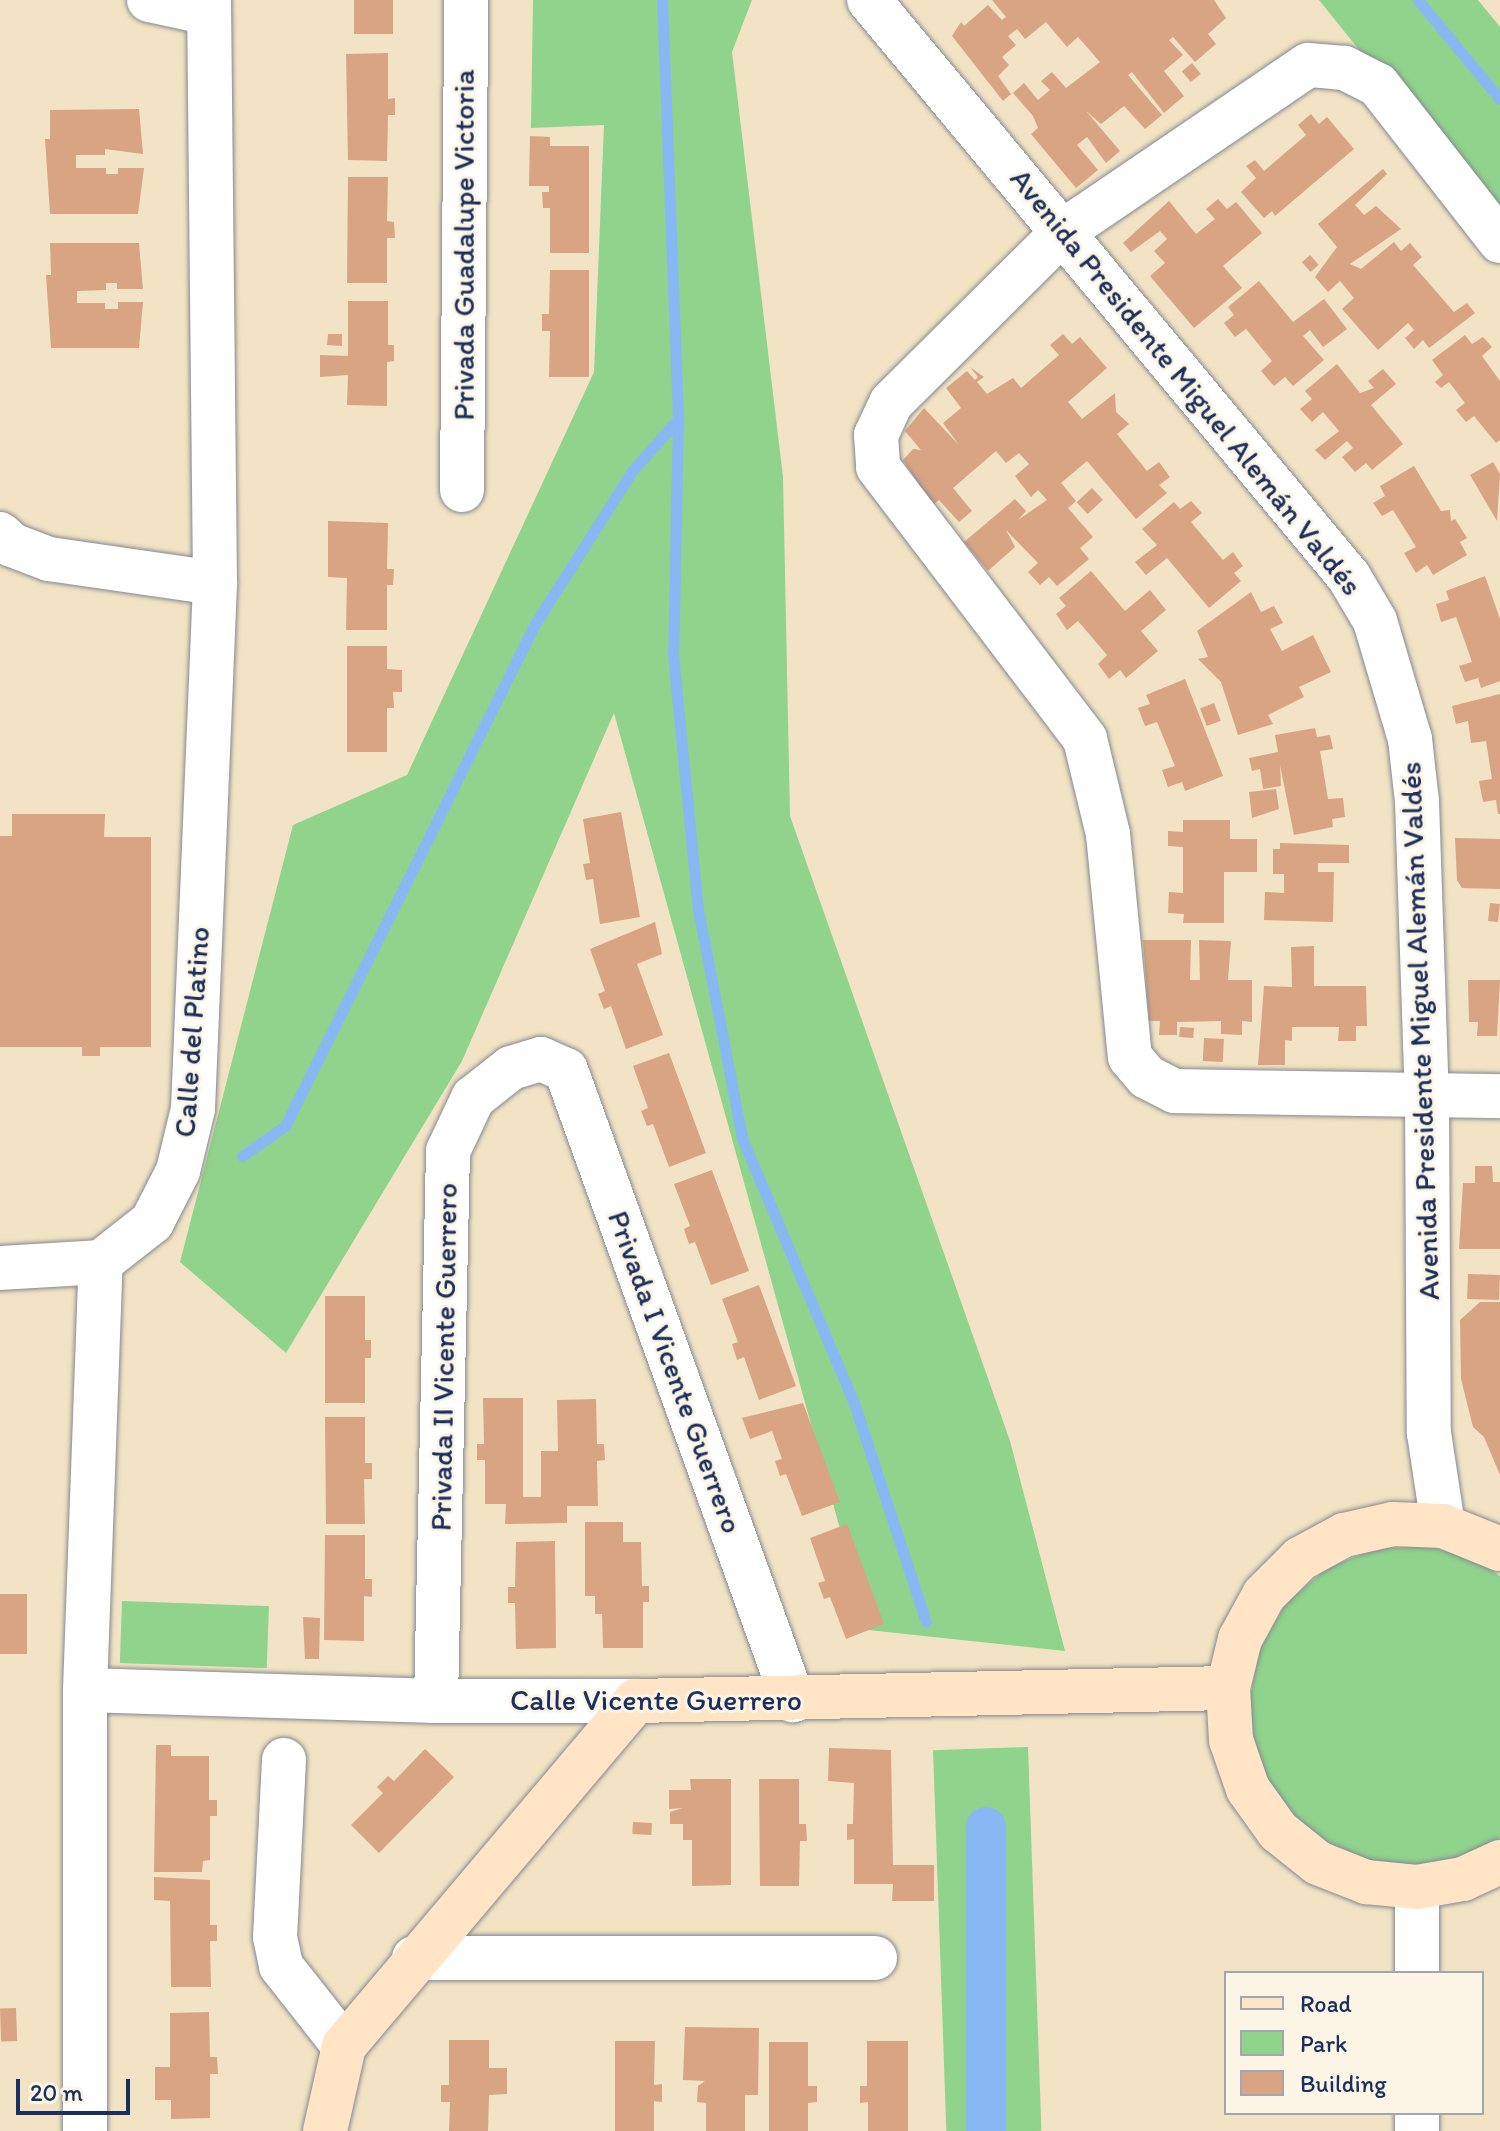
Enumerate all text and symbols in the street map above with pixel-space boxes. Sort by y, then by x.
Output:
street label: Privada Guadalupe Victoria [446,69,482,421]
street label: Avenida Presidente Miguel Alemán Valdés [1003,162,1369,602]
street label: Avenida Presidente Miguel Alemán Valdés [1393,762,1447,1300]
street label: Calle del Platino [167,925,217,1139]
street label: Privada II Vicente Guerrero [423,1183,465,1531]
street label: Privada I Vicente Guerrero [600,1206,750,1538]
street label: Calle Vicente Guerrero [510,1682,802,1718]
legend [1224,1971,1484,2115]
text: Road [1300,1989,1352,2018]
text: Park [1300,2029,1347,2058]
scale bar [20,2063,134,2113]
text: Building [1300,2069,1387,2098]
text: 20 m [30,2078,83,2107]

